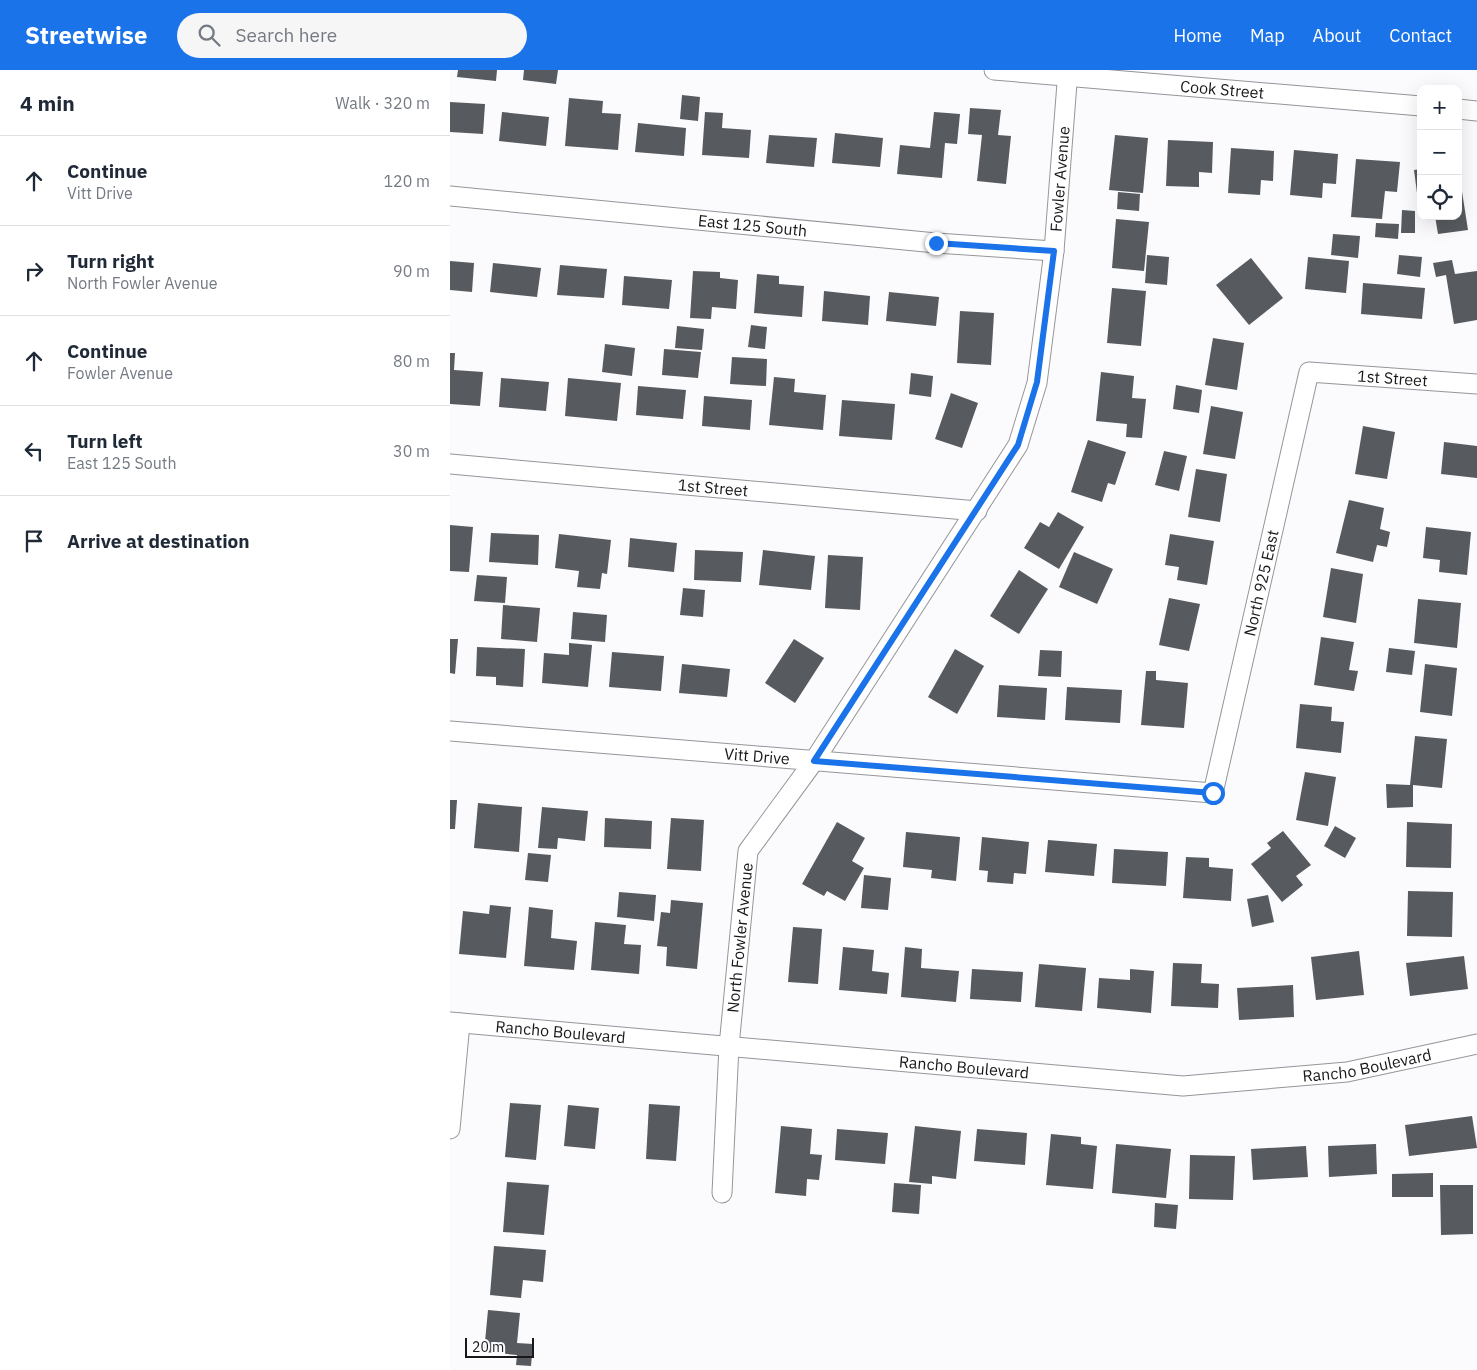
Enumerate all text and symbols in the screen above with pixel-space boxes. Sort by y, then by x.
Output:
search box [177,13,527,58]
text: Streetwise [25,19,147,51]
icon: search [195,21,223,49]
text: Search here [235,23,337,47]
text: Home [1174,24,1222,47]
text: Map [1250,24,1285,47]
text: About [1313,24,1361,47]
text: Contact [1389,24,1452,47]
street label: Cook Street [1179,76,1265,103]
map controls [1417,85,1462,220]
button: + [1417,85,1462,130]
text: 4 min [20,89,75,117]
text: Walk · 320 m [335,93,430,113]
street label: Fowler Avenue [1046,125,1074,233]
button: − [1417,130,1462,175]
text: Continue [67,159,147,183]
icon: ahead [20,167,48,195]
text: 120 m [383,171,430,191]
button: locate [1417,175,1462,220]
text: Vitt Drive [67,183,133,203]
street label: East 125 South [697,210,808,240]
route end [925,232,948,255]
text: Turn right [67,249,154,273]
icon: right [20,257,48,285]
text: 90 m [393,261,430,281]
text: North Fowler Avenue [67,273,218,293]
text: Continue [67,339,147,363]
icon: ahead [20,347,48,375]
text: 80 m [393,351,430,371]
text: Fowler Avenue [67,363,173,383]
street label: 1st Street [1357,365,1428,390]
text: Turn left [67,429,143,453]
icon: left [20,437,48,465]
text: 30 m [393,441,430,461]
text: East 125 South [67,453,177,473]
street label: 1st Street [677,474,749,501]
icon: arrive [20,527,48,555]
street label: North 925 East [1239,528,1283,638]
text: Arrive at destination [67,529,250,553]
street label: Vitt Drive [723,743,791,769]
route start [1202,782,1225,805]
street label: North Fowler Avenue [722,861,757,1014]
street label: Rancho Boulevard [495,1016,626,1047]
street label: Rancho Boulevard [1302,1044,1433,1086]
street label: Rancho Boulevard [898,1051,1030,1083]
scale bar [465,1335,534,1358]
text: 20 m [472,1338,504,1356]

